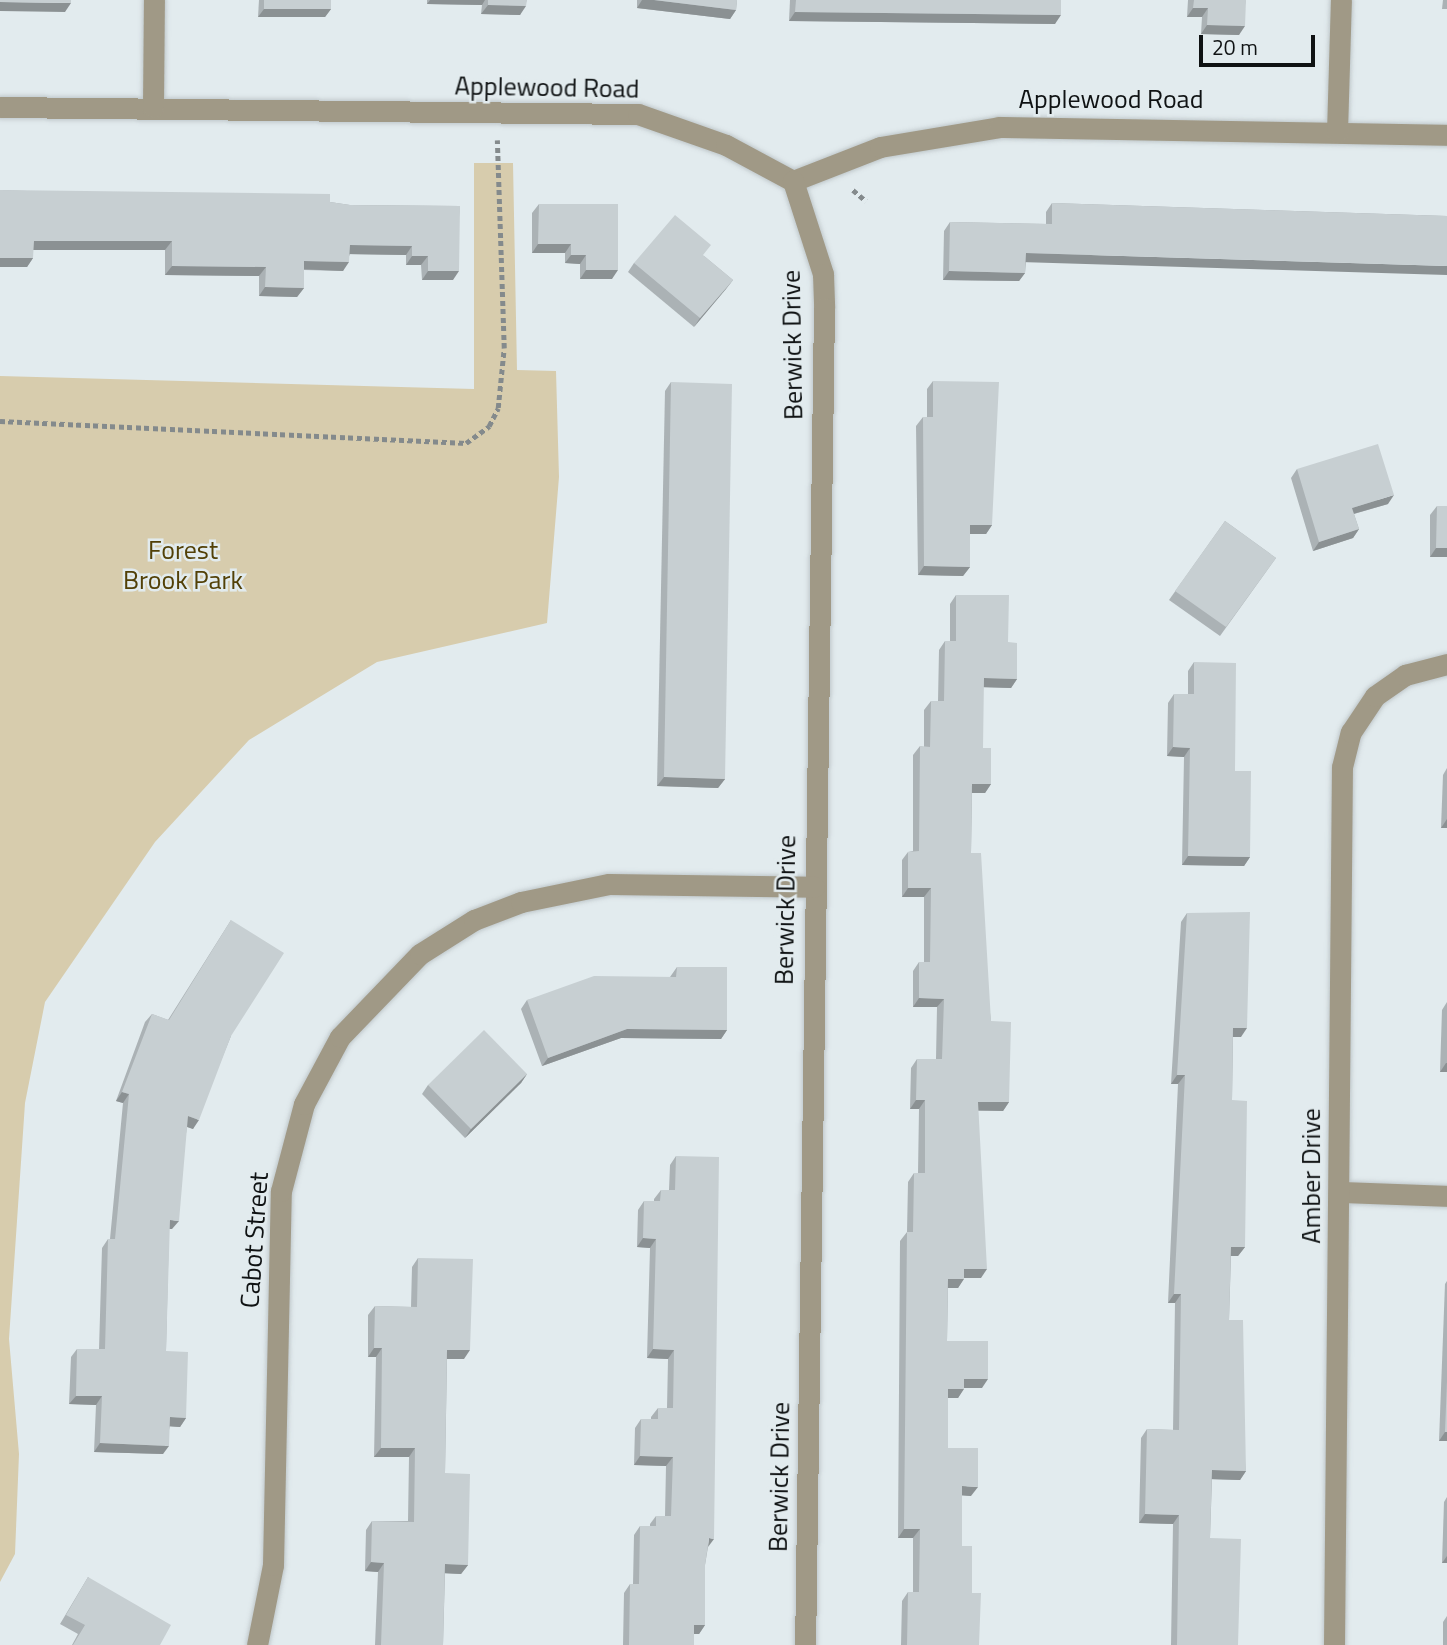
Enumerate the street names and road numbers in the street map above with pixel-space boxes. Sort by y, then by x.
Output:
street label: Applewood Road [454,70,640,104]
street label: Applewood Road [1019,83,1203,115]
street label: Berwick Drive [775,270,809,420]
street label: Berwick Drive [768,835,802,985]
street label: Amber Drive [1295,1108,1327,1244]
street label: Cabot Street [234,1171,274,1309]
street label: Berwick Drive [762,1402,796,1552]

